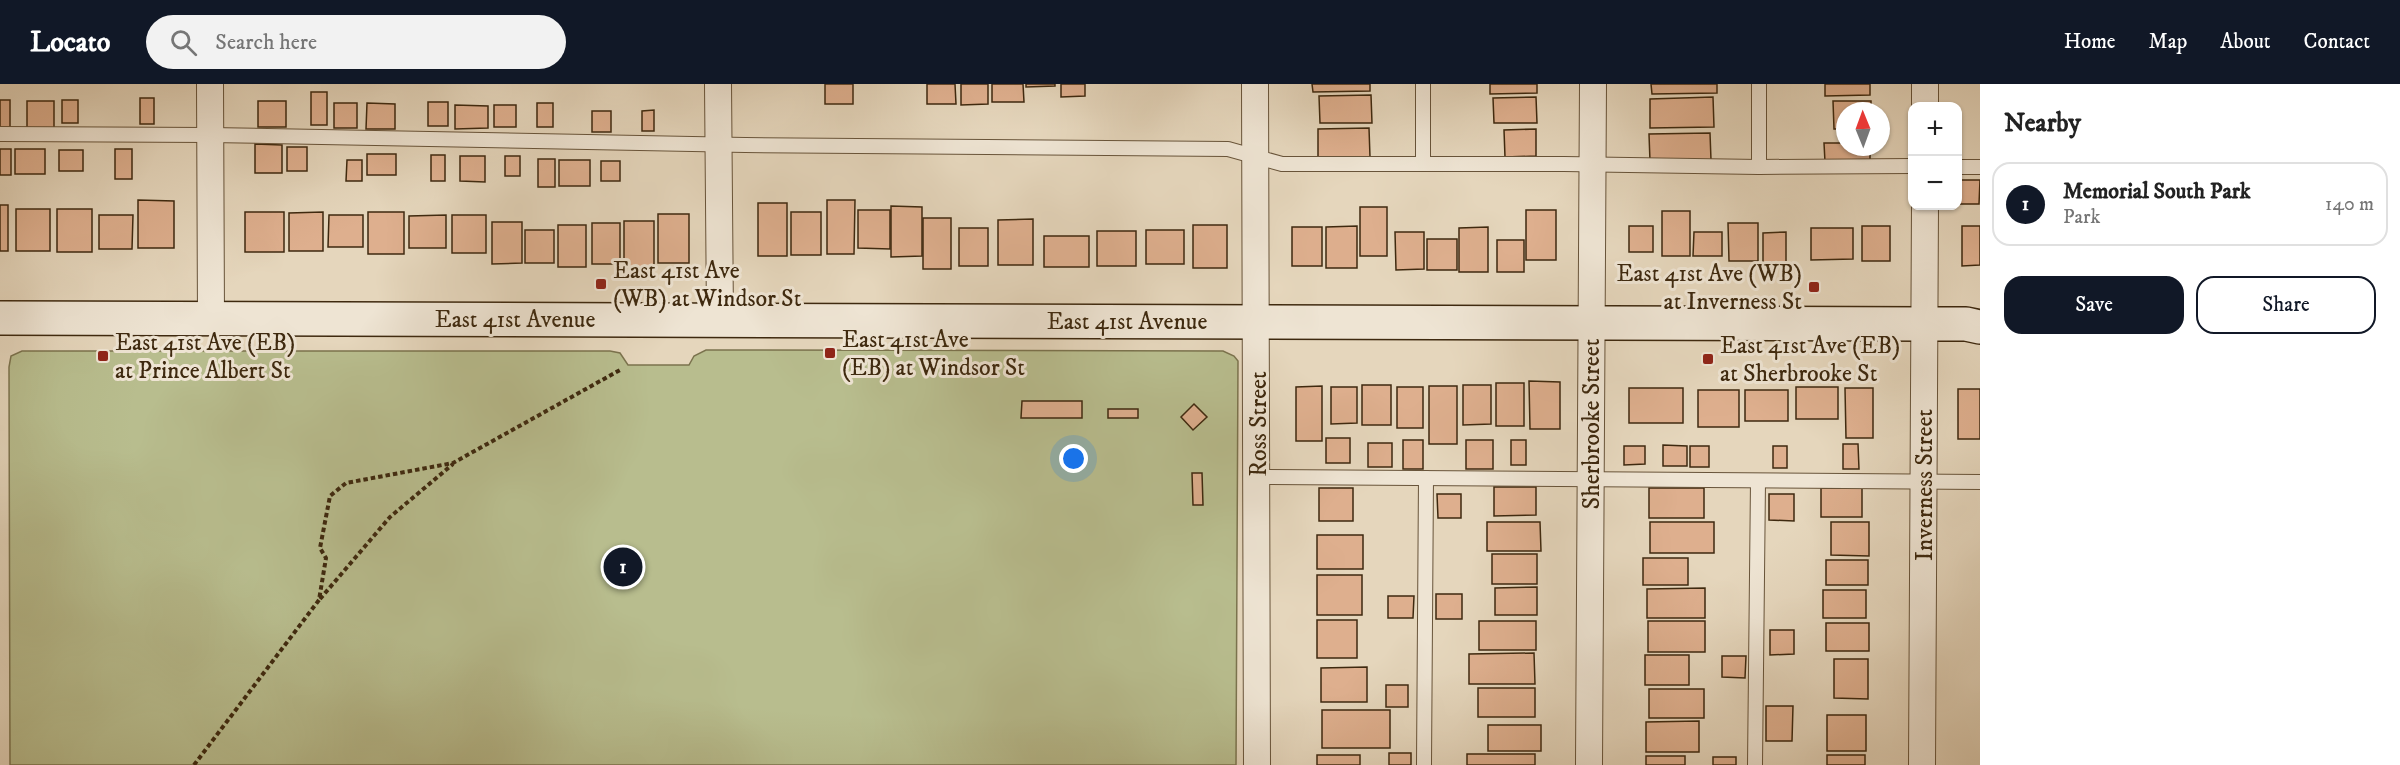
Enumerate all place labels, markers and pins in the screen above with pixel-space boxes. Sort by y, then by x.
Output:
place label: East 41st Ave (WB) at Windsor St [613,256,802,314]
place label: East 41st Ave (WB) at Inverness St [1616,259,1802,317]
marker: East 41st Ave (WB) at Windsor St [594,277,608,291]
marker: East 41st Ave (WB) at Inverness St [1807,280,1821,294]
place label: East 41st Ave (EB) at Windsor St [842,325,1025,383]
place label: East 41st Ave (EB) at Prince Albert St [115,328,295,386]
place label: East 41st Ave (EB) at Sherbrooke St [1720,331,1900,389]
marker: East 41st Ave (EB) at Windsor St [823,346,837,360]
marker: East 41st Ave (EB) at Prince Albert St [96,349,110,363]
marker: East 41st Ave (EB) at Sherbrooke St [1701,352,1715,366]
pin: 1 [604,544,642,590]

